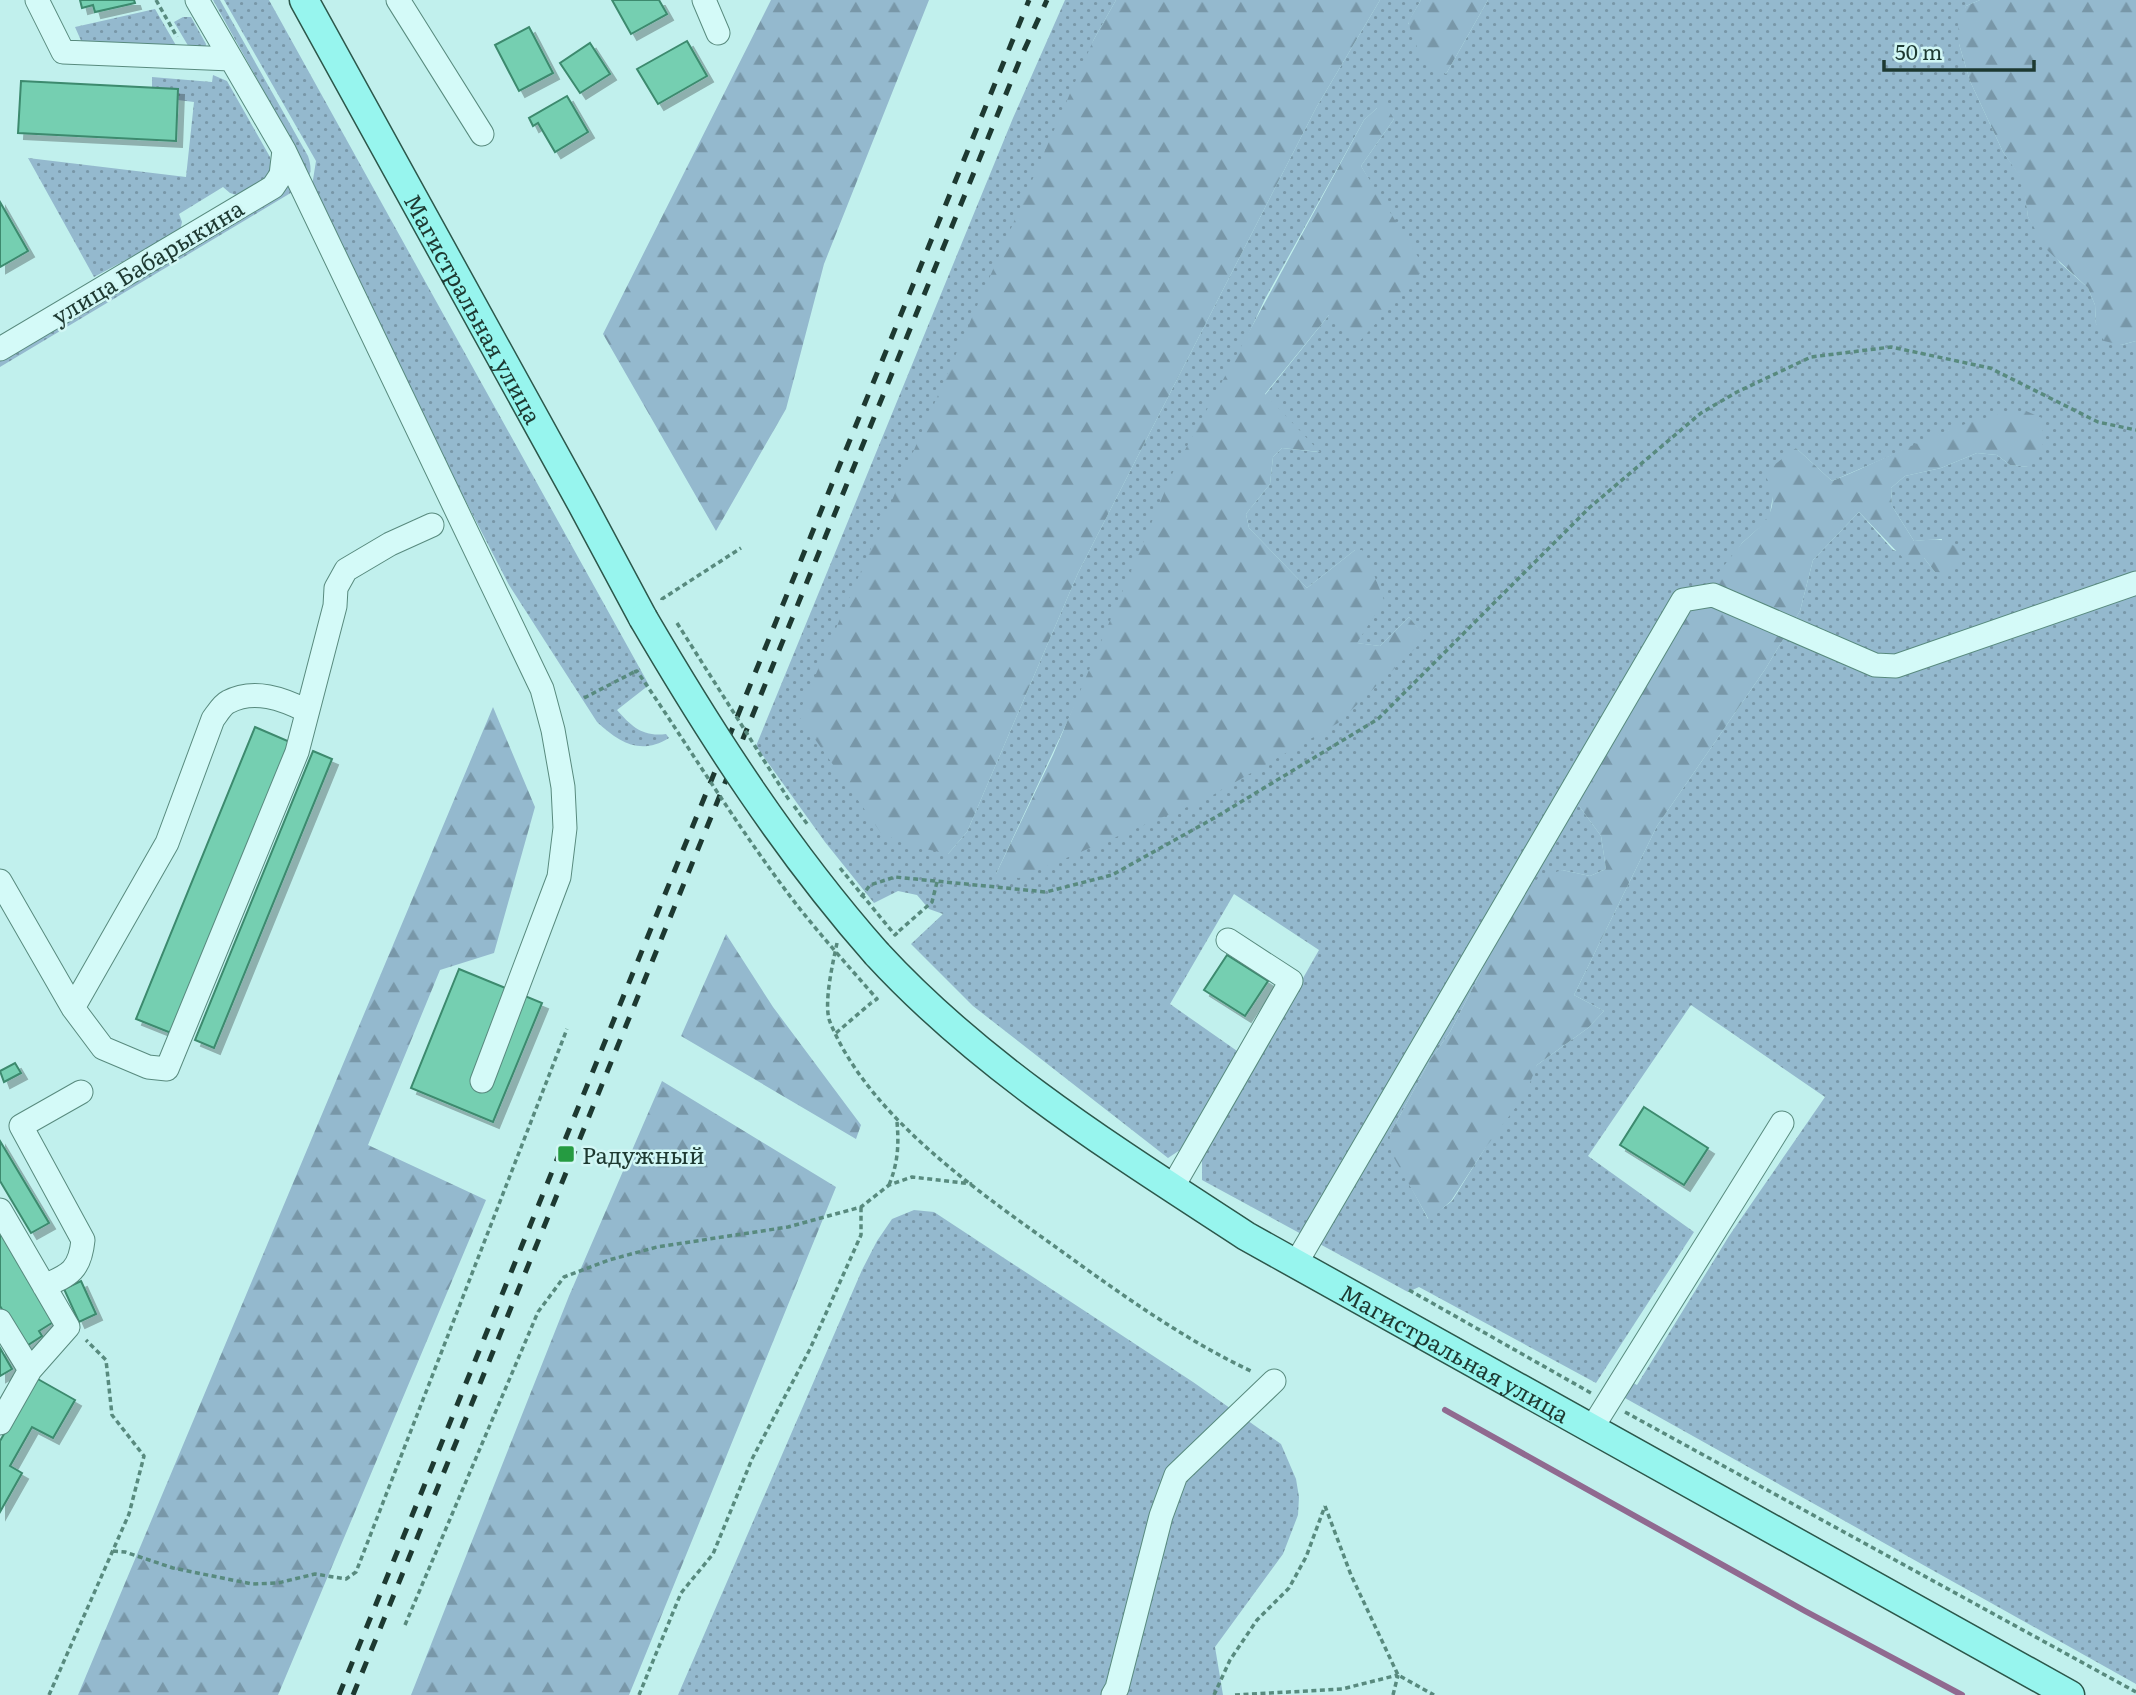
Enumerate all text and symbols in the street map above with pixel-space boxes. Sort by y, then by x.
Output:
scale bar [1884,28,2035,72]
text: 50 m [1895,35,1942,66]
street label: Магистральная улица [397,187,552,430]
street label: улица Бабарыкина [44,190,250,332]
place label: Радужный [582,1137,705,1171]
marker: Радужный [556,1144,576,1164]
street label: Магистральная улица [1334,1275,1577,1430]

